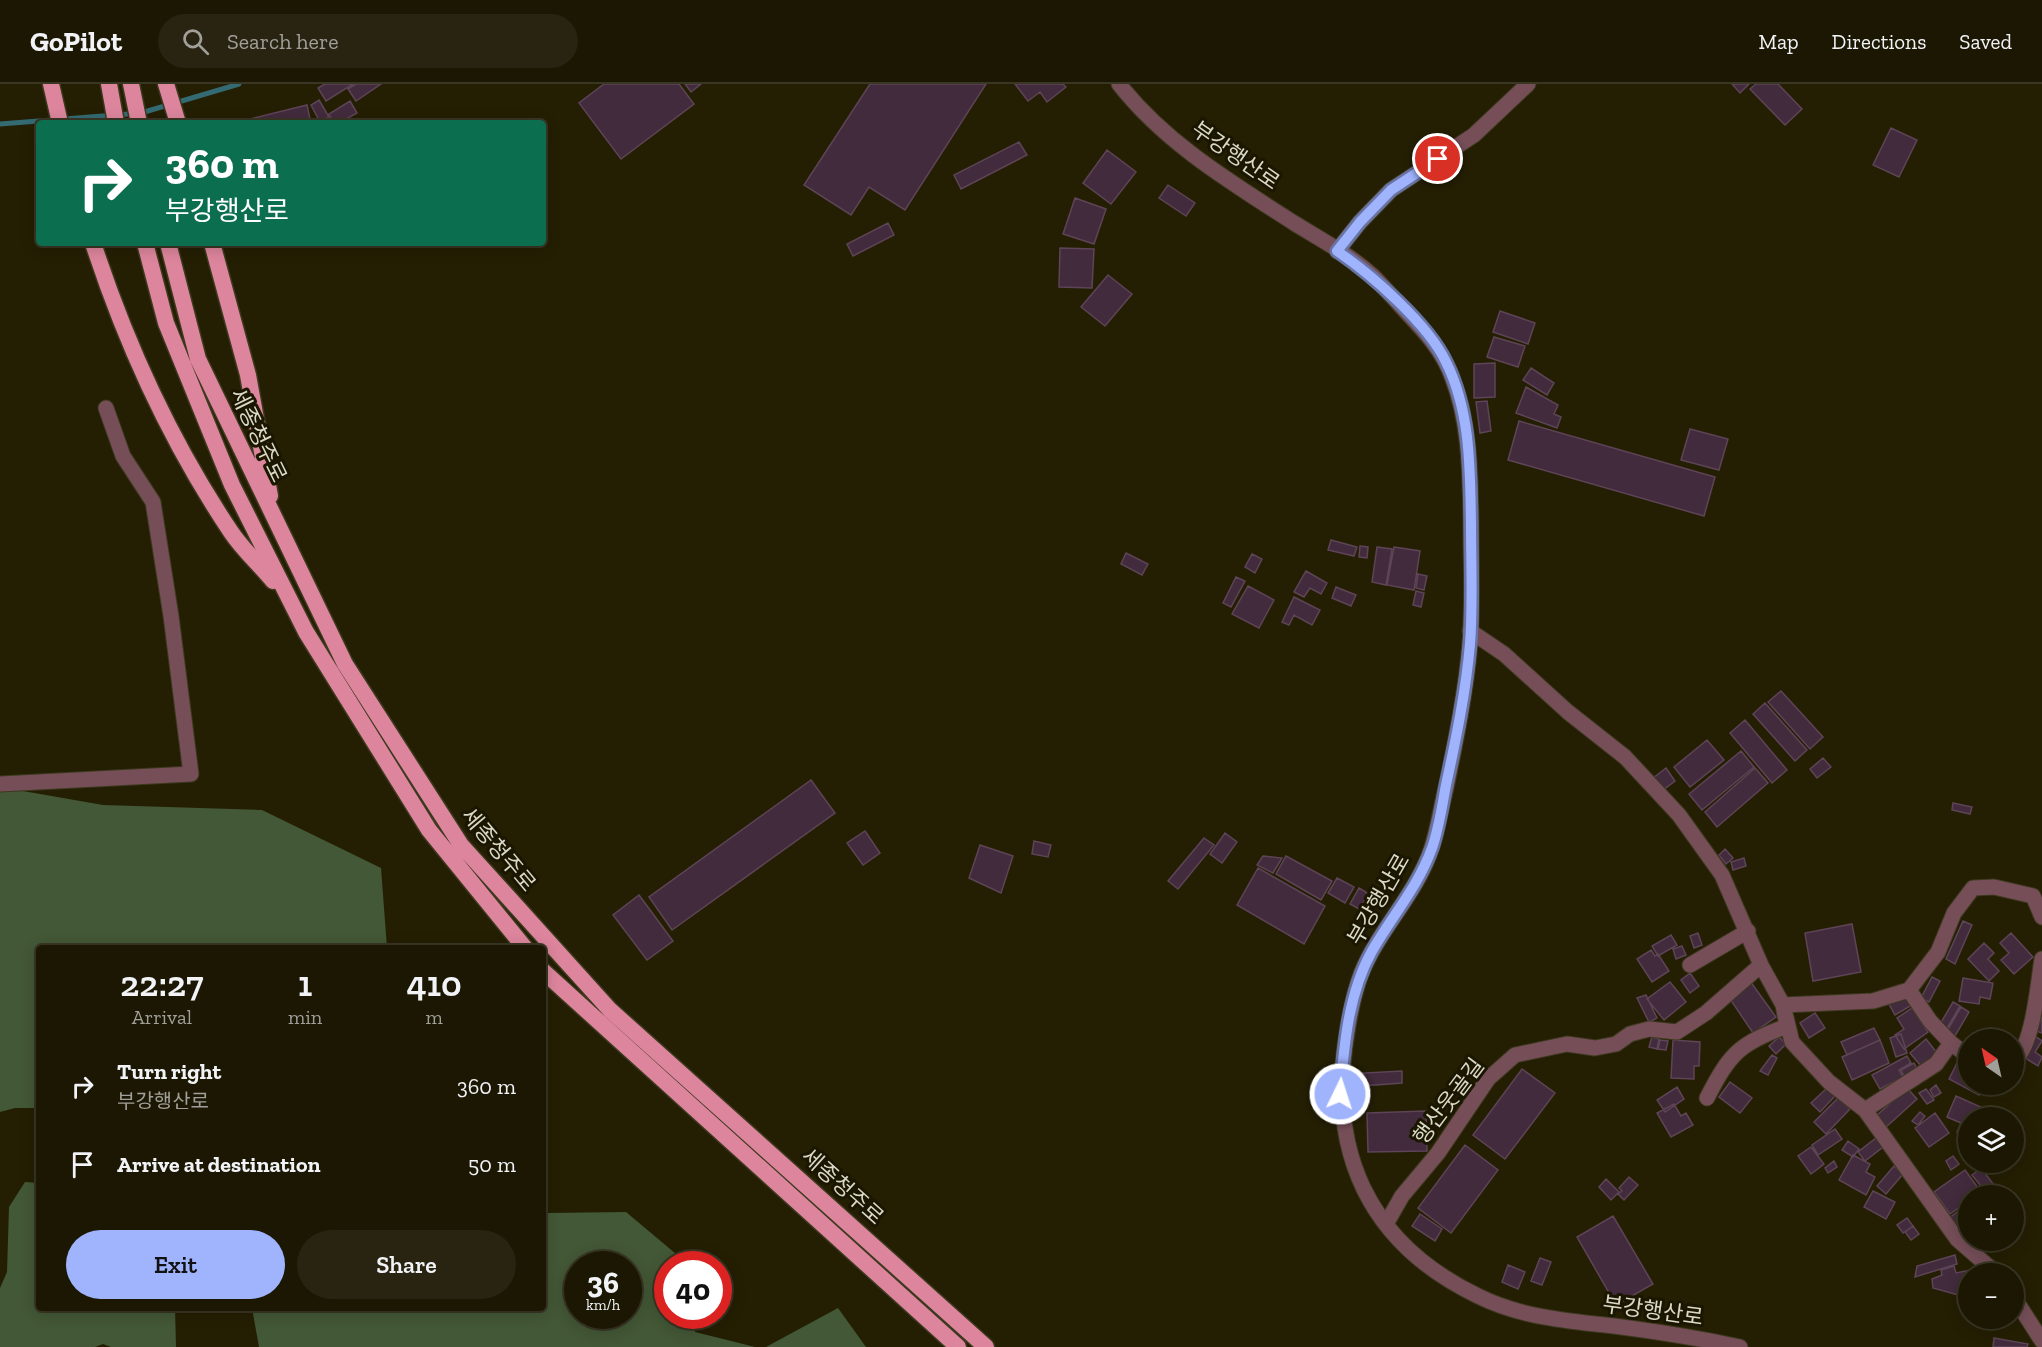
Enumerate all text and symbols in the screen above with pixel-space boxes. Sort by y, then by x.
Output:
search box [158,14,578,68]
text: GoPilot [30,25,122,58]
icon: search [179,25,212,58]
text: Search here [227,28,338,55]
text: Map [1759,29,1799,54]
text: Directions [1832,29,1926,54]
text: Saved [1959,29,2012,54]
street label: 부강행산로 [1187,115,1285,195]
pin [1412,133,1463,184]
text: 360 m [165,138,279,189]
icon: arrive [1421,142,1454,175]
icon: right [66,144,144,222]
text: 부강행산로 [165,195,289,227]
street label: 세종청주로 [224,384,293,487]
street label: 세종청주로 [456,802,541,897]
street label: 부강행산로 [1341,849,1415,950]
text: 22:27 [120,962,204,1005]
text: 1 [298,962,312,1005]
text: 410 [407,962,462,1005]
text: Arrival [132,1005,192,1029]
text: min [288,1005,322,1029]
text: m [425,1005,443,1029]
north arrow [1958,1029,2024,1095]
map controls [1958,1029,2024,1329]
street label: 행산웃골길 [1407,1053,1490,1150]
text: Turn right [117,1058,221,1085]
position arrow [1308,1062,1372,1126]
icon: right [66,1070,99,1103]
text: 360 m [457,1073,516,1100]
text: 부강행산로 [117,1089,209,1113]
button: layers [1958,1107,2024,1173]
street label: 세종청주로 [796,1142,889,1230]
icon: arrive [66,1148,99,1181]
text: Arrive at destination [117,1151,320,1178]
text: 50 m [468,1151,516,1178]
button: + [1958,1185,2024,1251]
button: Exit [66,1230,285,1299]
button: Share [297,1230,516,1299]
speed limit sign: 40 [654,1251,732,1329]
button: − [1958,1263,2024,1329]
text: 36 [587,1265,619,1301]
street label: 부강행산로 [1601,1290,1705,1331]
text: km/h [586,1296,620,1314]

